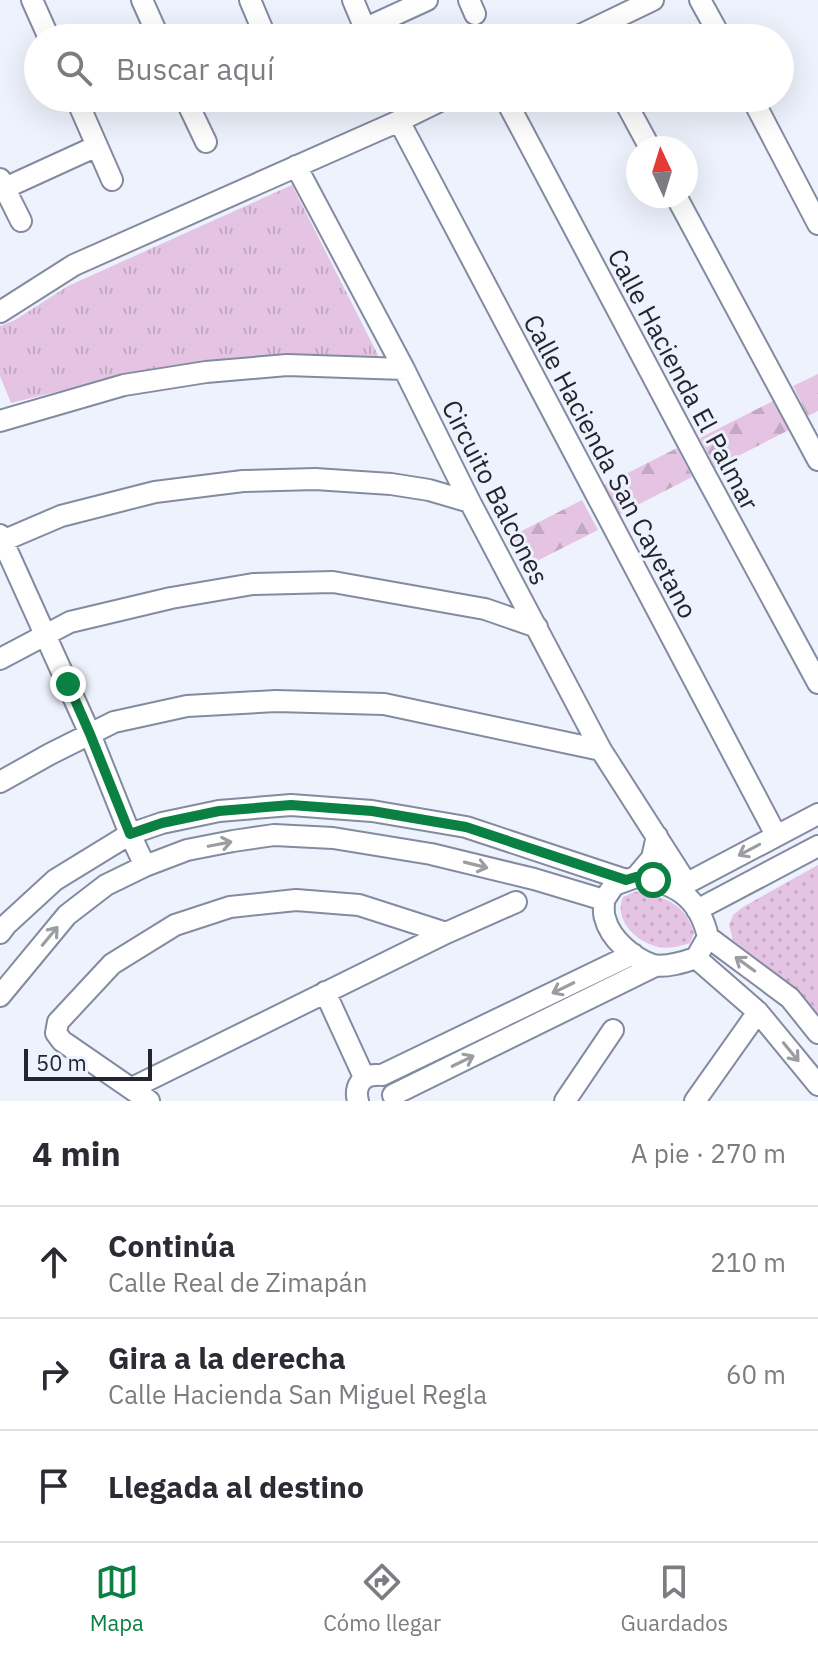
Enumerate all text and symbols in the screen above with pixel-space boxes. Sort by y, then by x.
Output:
search box [24,24,794,112]
icon: search [52,46,96,90]
text: Buscar aquí [116,49,274,88]
north arrow [626,136,698,208]
street label: Calle Hacienda El Palmar [601,242,768,516]
street label: Calle Hacienda San Cayetano [516,308,706,624]
street label: Circuito Balcones [435,394,557,590]
route end [50,666,86,702]
one-way arrow [206,835,232,850]
one-way arrow [737,843,761,859]
one-way arrow [463,858,489,873]
route start [635,862,671,898]
one-way arrow [41,926,59,947]
one-way arrow [735,956,756,973]
one-way arrow [551,981,575,996]
one-way arrow [782,1042,800,1062]
scale bar [24,1045,152,1081]
text: 50 m [36,1048,87,1077]
one-way arrow [451,1052,475,1068]
text: 4 min [32,1131,121,1175]
text: A pie · 270 m [631,1136,786,1170]
text: Continúa [108,1226,235,1265]
icon: ahead [32,1240,76,1284]
text: 210 m [710,1245,786,1279]
text: Calle Real de Zimapán [108,1265,367,1299]
text: Gira a la derecha [108,1338,346,1377]
icon: right [32,1352,76,1396]
text: 60 m [726,1357,786,1391]
text: Calle Hacienda San Miguel Regla [108,1377,487,1411]
icon: arrive [32,1464,76,1508]
text: Llegada al destino [108,1467,364,1506]
tab: Mapa [90,1560,144,1637]
tab: Cómo llegar [323,1560,441,1637]
tab: Guardados [621,1560,728,1637]

